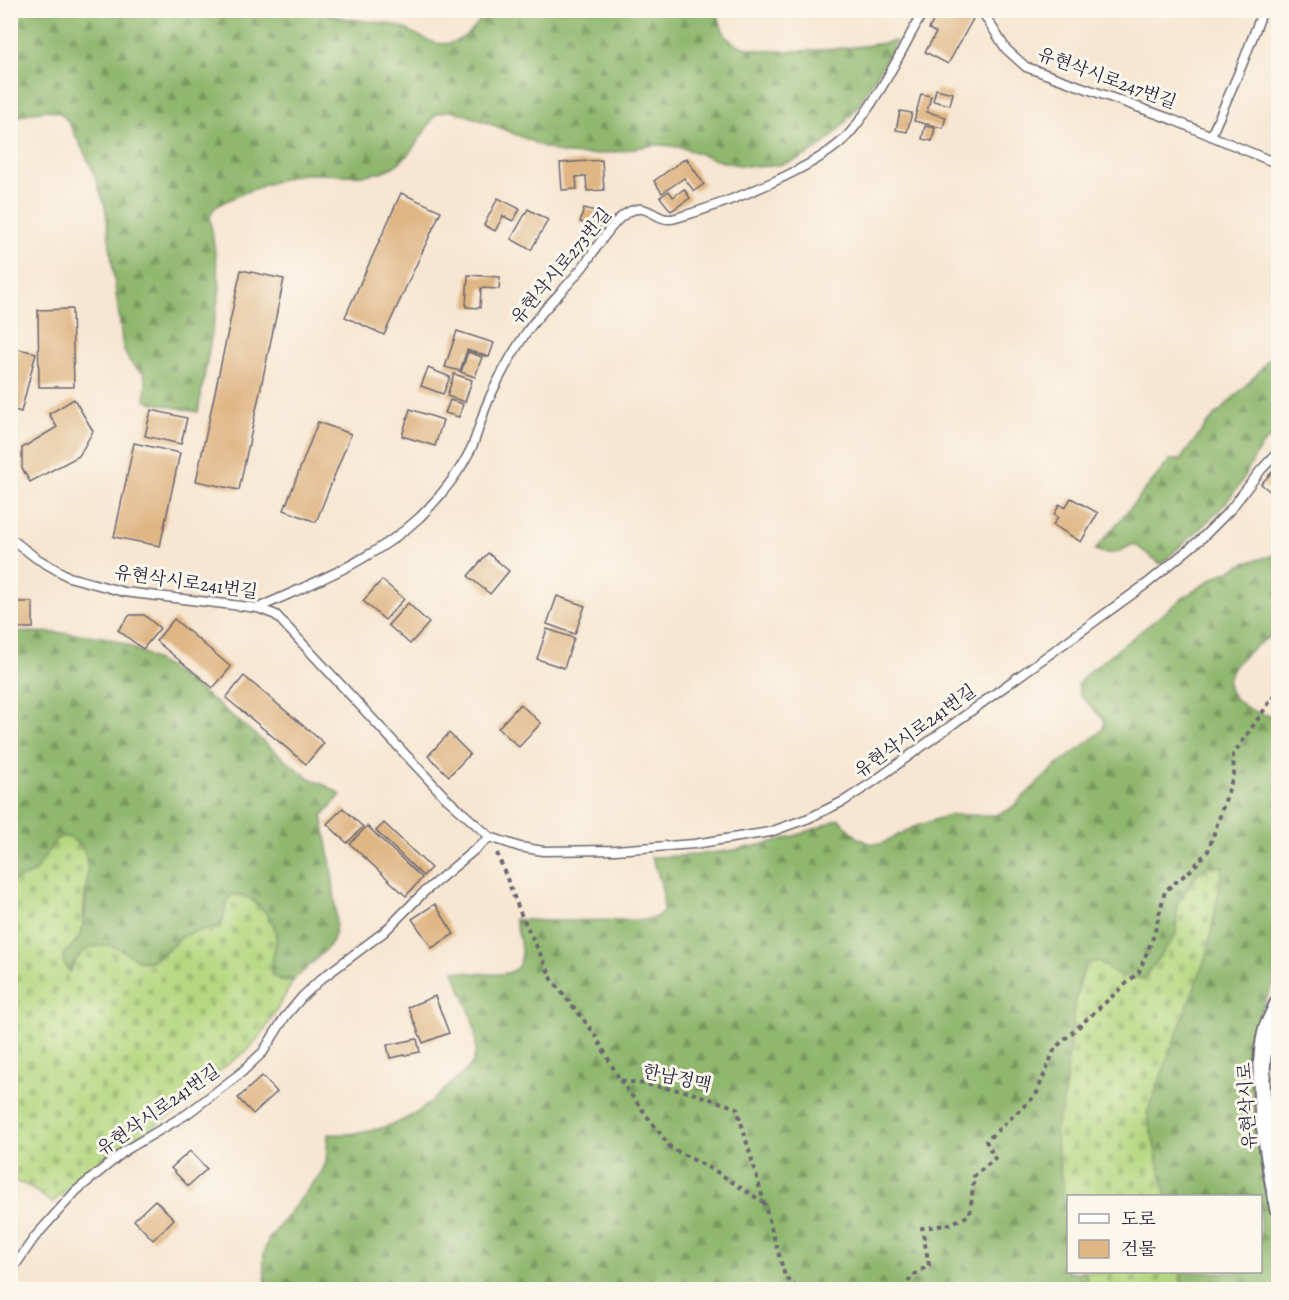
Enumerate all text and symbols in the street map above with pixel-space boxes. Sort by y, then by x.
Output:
street label: 유현삭시로247번길 [1034,42,1180,114]
street label: 유현삭시로273번길 [505,203,617,329]
street label: 유현삭시로241번길 [113,560,259,604]
street label: 유현삭시로241번길 [849,679,981,783]
street label: 유현삭시로241번길 [92,1059,224,1161]
street label: 한남정맥 [640,1059,714,1097]
street label: 유현삭시로 [1232,1062,1262,1150]
legend [1067,1195,1262,1273]
text: 도로 [1121,1207,1156,1231]
text: 건물 [1121,1237,1156,1261]

